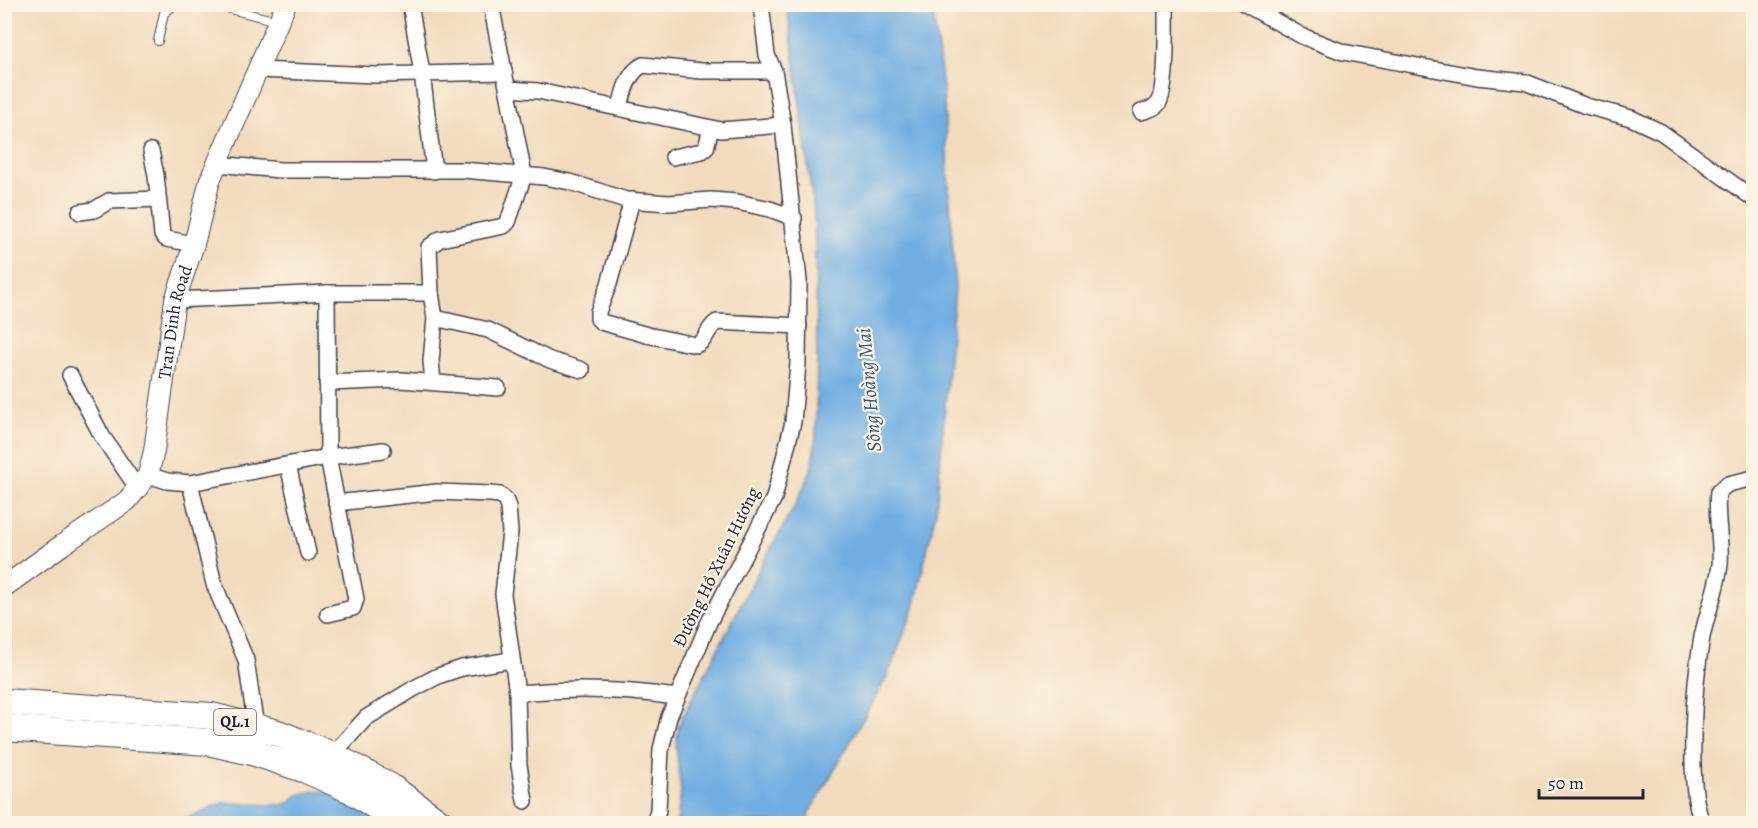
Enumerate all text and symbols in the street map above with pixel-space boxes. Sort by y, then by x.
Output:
street label: Tran Dinh Road [152,261,198,381]
water label: Sông Hoàng Mai [850,327,888,453]
street label: Đường Hồ Xuân Hương [667,483,765,651]
road number: QL.1 [214,709,256,735]
scale bar [1539,762,1642,800]
text: 50 m [1548,771,1584,795]

